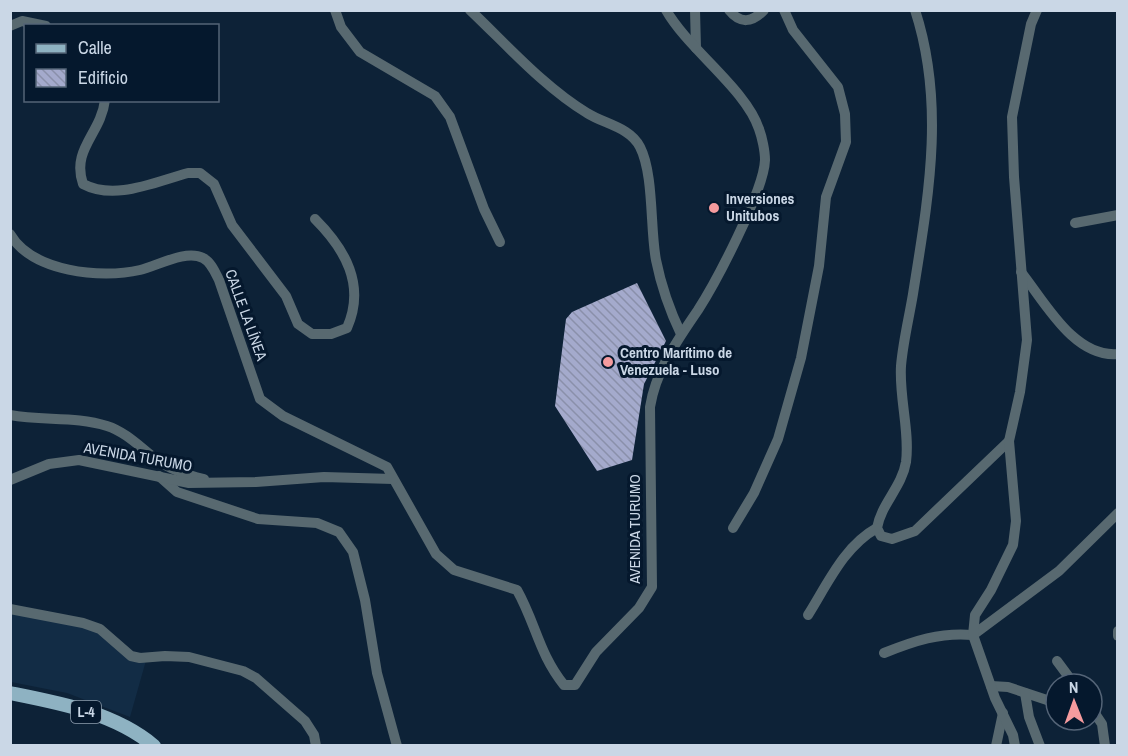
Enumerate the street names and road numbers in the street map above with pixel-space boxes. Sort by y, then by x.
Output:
street label: CALLE LA LÍNEA [220,266,273,364]
street label: AVENIDA TURUMO [81,436,194,476]
street label: AVENIDA TURUMO [624,474,645,585]
road number: L-4 [71,701,101,723]

